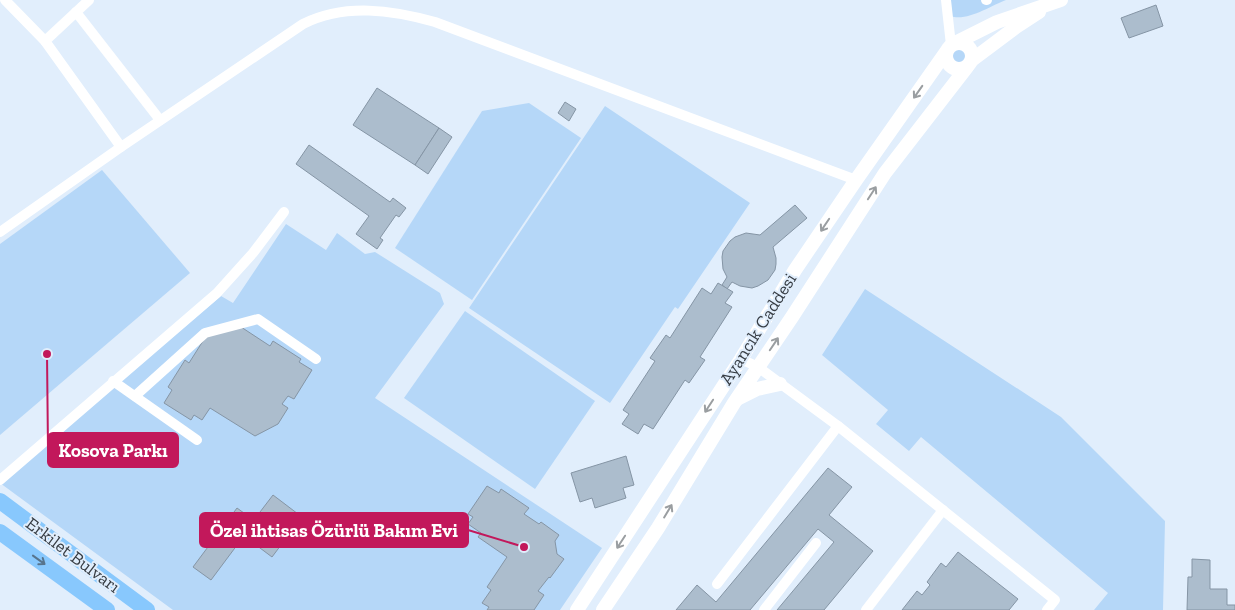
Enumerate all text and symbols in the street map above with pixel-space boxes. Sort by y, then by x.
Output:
one-way arrow [913,85,923,99]
one-way arrow [867,186,877,200]
one-way arrow [820,218,830,232]
street label: Ayancık Caddesi [715,269,801,389]
one-way arrow [769,337,779,351]
one-way arrow [704,399,714,413]
callout: Kosova Parkı [48,433,178,467]
text: Kosova Parkı [58,439,168,462]
one-way arrow [664,504,674,518]
street label: Erkilet Bulvarı [21,512,125,598]
callout: Özel ihtisas Özürlü Bakım Evi [200,513,468,547]
text: Özel ihtisas Özürlü Bakım Evi [210,519,458,542]
one-way arrow [615,535,625,549]
one-way arrow [32,555,45,566]

